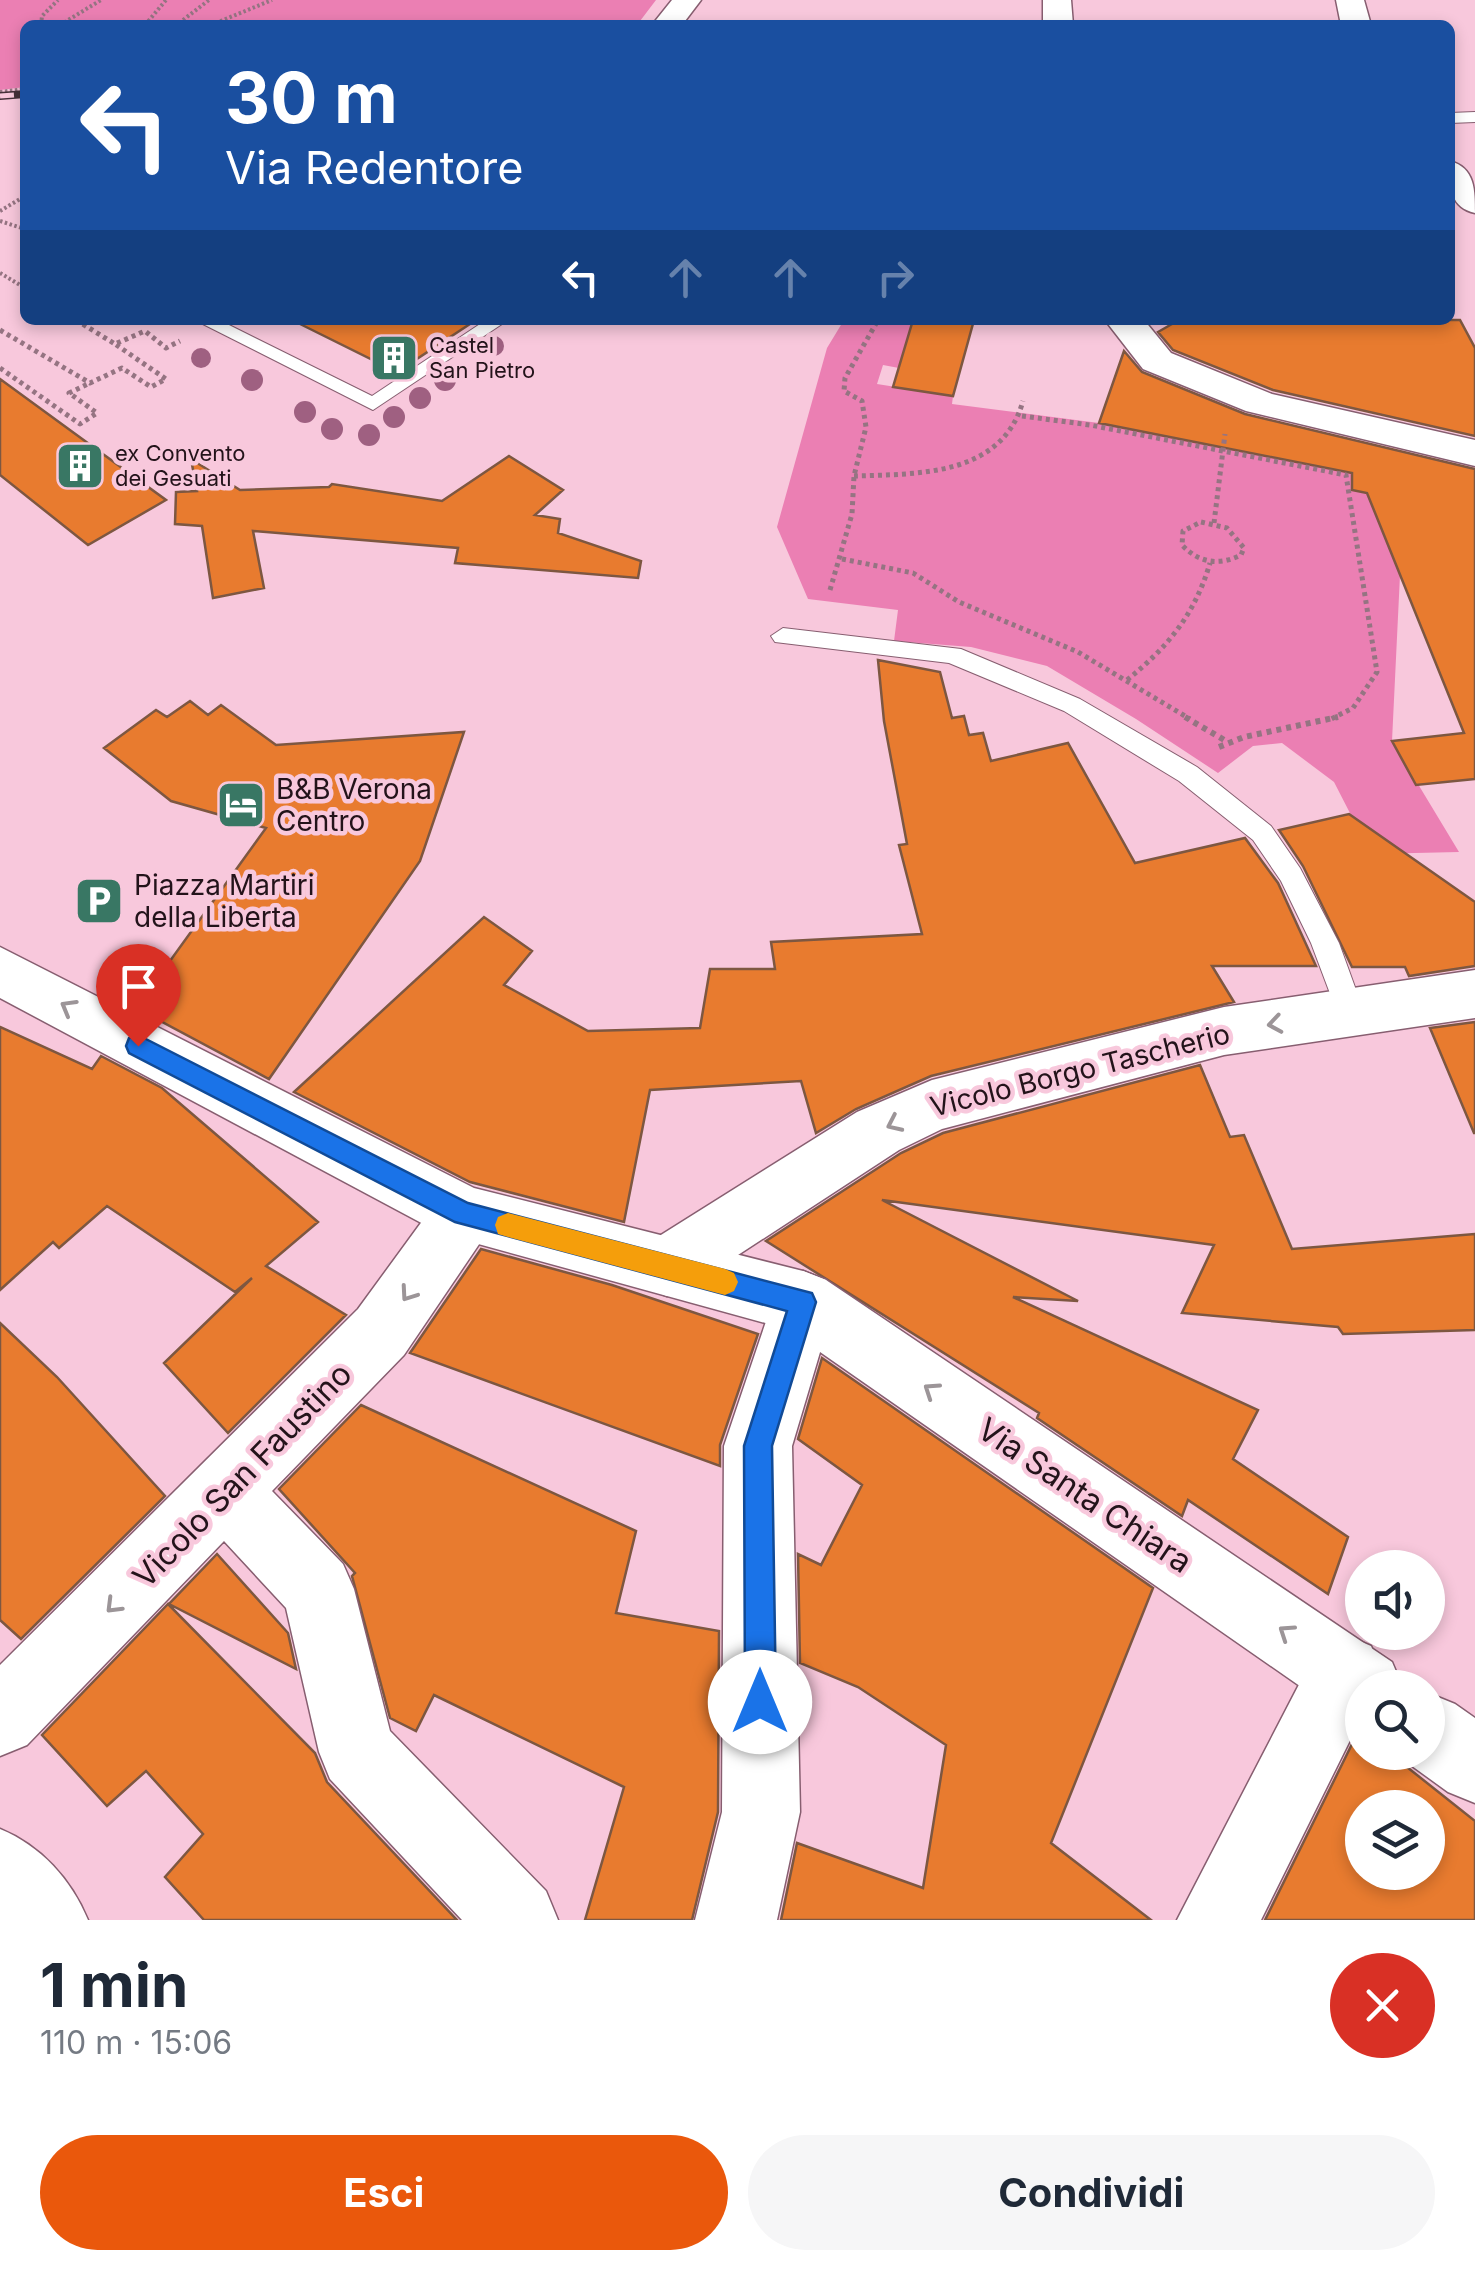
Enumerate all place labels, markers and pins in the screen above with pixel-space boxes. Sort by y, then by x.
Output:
building icon: Castel San Pietro [368,332,420,384]
place label: Castel San Pietro [429,332,535,383]
building icon: ex Convento dei Gesuati [54,440,106,492]
place label: ex Convento dei Gesuati [115,440,245,491]
place label: B&B Verona Centro [276,772,432,838]
hotel icon: B&B Verona Centro [215,779,267,831]
place label: Piazza Martiri della Liberta [134,868,315,934]
parking icon: Piazza Martiri della Liberta [73,875,125,927]
pin [96,944,181,1047]

